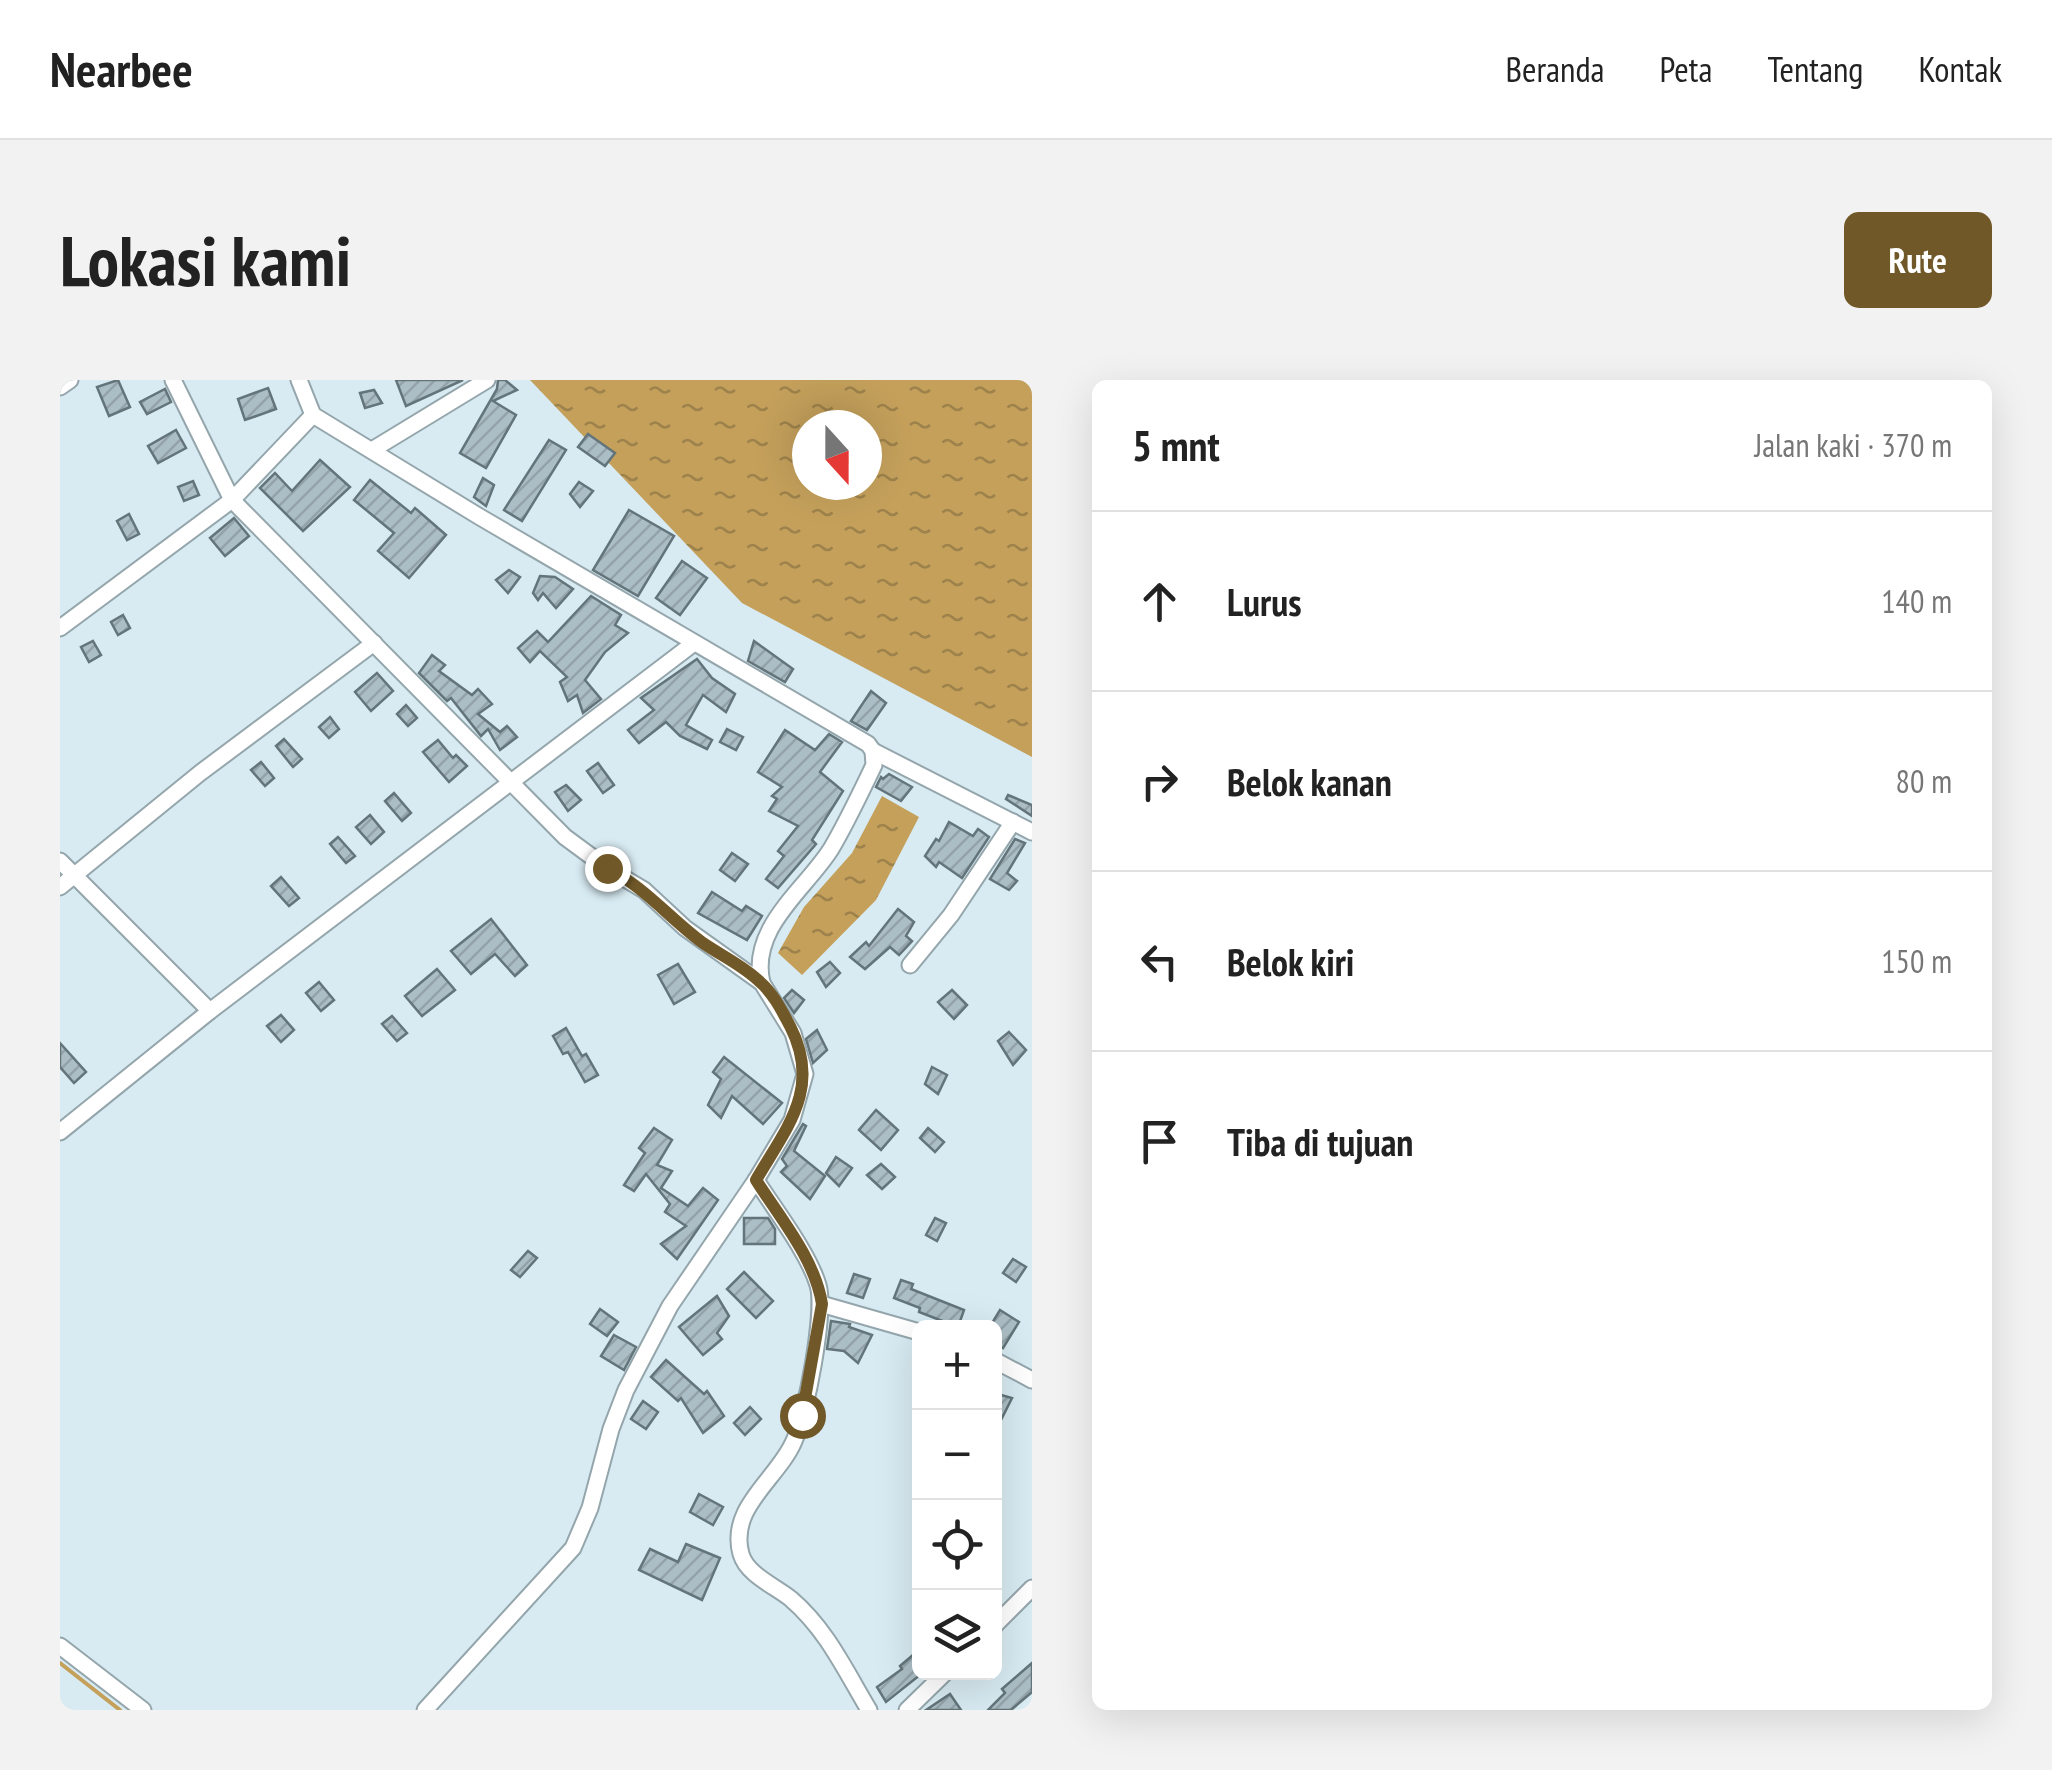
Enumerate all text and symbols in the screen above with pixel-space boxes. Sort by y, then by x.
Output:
text: Nearbee [50,38,193,100]
text: Beranda [1506,46,1605,92]
text: Peta [1660,46,1712,92]
text: Tentang [1767,46,1863,92]
text: Kontak [1918,46,2002,92]
button: Rute [1844,212,1992,308]
text: Lokasi kami [60,215,351,305]
north arrow [792,410,882,500]
text: 5 mnt [1132,418,1220,473]
text: Jalan kaki · 370 m [1755,424,1952,466]
icon: ahead [1132,574,1187,629]
text: Lurus [1227,577,1301,626]
text: 140 m [1881,580,1952,622]
icon: right [1132,754,1187,809]
text: Belok kanan [1227,757,1392,806]
text: 80 m [1896,760,1952,802]
route end [585,846,631,892]
icon: left [1132,934,1187,989]
text: Belok kiri [1227,937,1354,986]
text: 150 m [1881,940,1952,982]
icon: arrive [1132,1114,1187,1169]
text: Tiba di tujuan [1227,1117,1413,1166]
map controls [912,1320,1002,1680]
button: + [912,1320,1002,1410]
route start [780,1393,826,1439]
button: − [912,1410,1002,1500]
button: locate [912,1500,1002,1590]
button: layers [912,1590,1002,1680]

